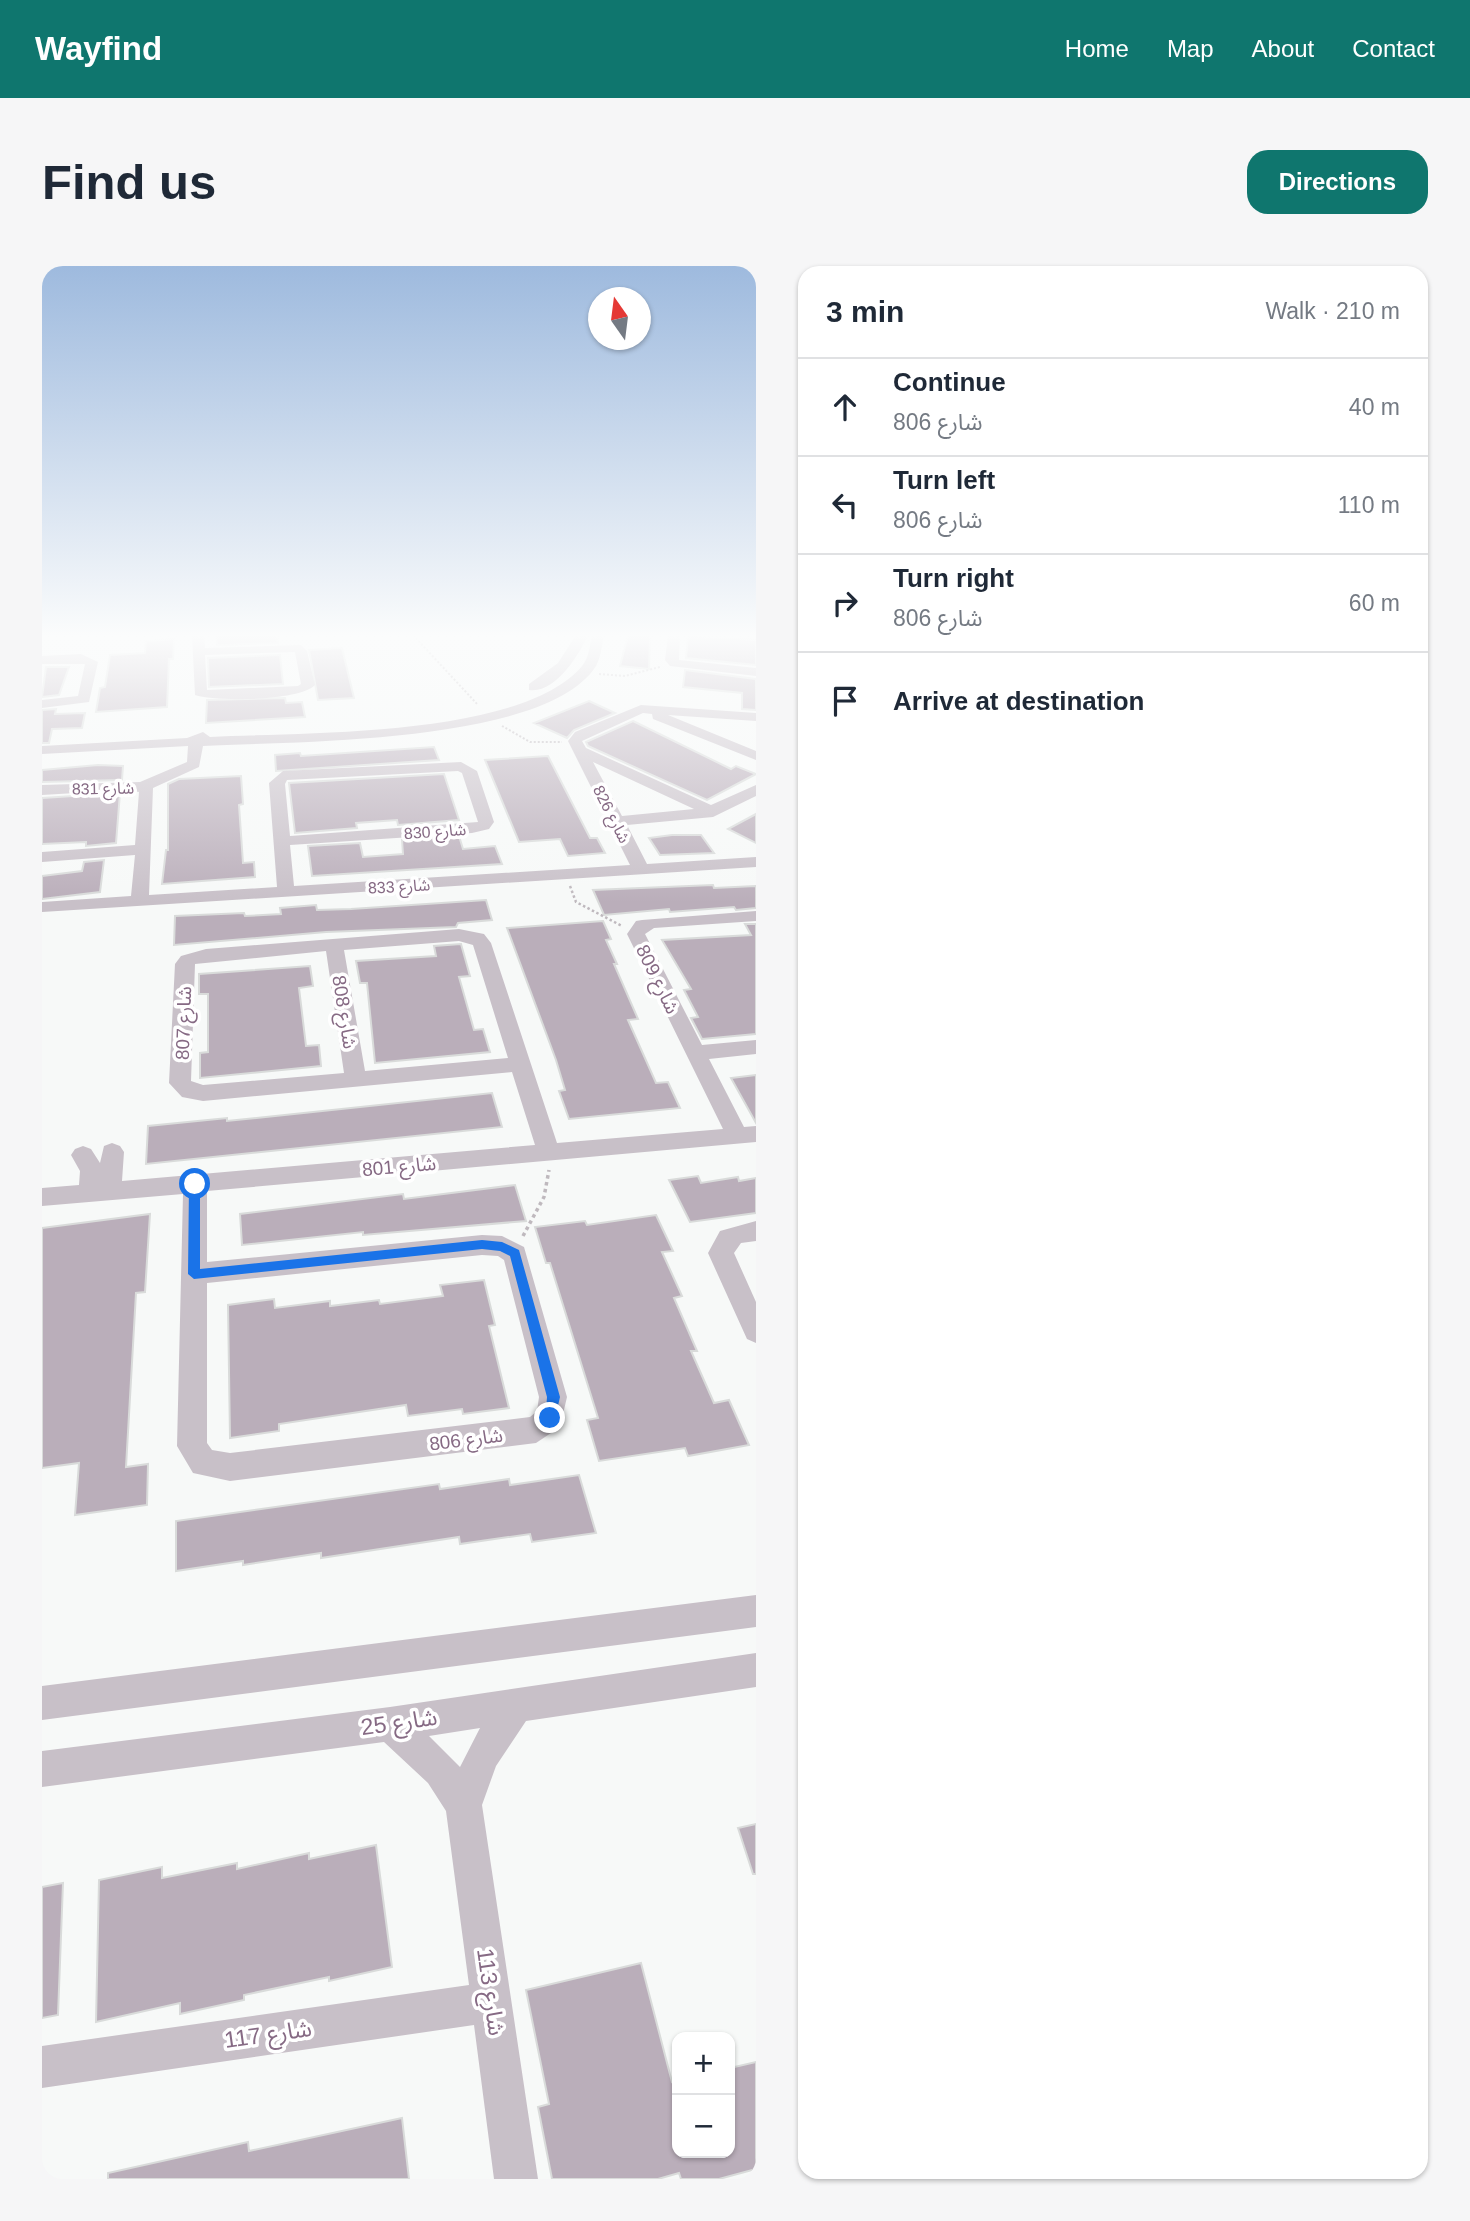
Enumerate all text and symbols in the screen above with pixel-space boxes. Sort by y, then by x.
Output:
text: Wayfind [35,30,162,67]
text: Home [1065,35,1129,62]
text: Map [1167,35,1214,62]
text: About [1252,35,1314,62]
text: Contact [1352,35,1435,62]
button: Directions [1247,150,1428,214]
text: Find us [42,155,216,209]
north arrow [588,287,651,350]
text: 3 min [826,295,904,328]
text: Walk · 210 m [1265,298,1400,324]
text: Continue [893,367,1006,397]
icon: ahead [826,388,864,426]
text: 40 m [1349,394,1400,420]
text: شارع 806 [893,409,983,435]
text: Turn left [893,465,995,495]
icon: left [826,486,864,524]
text: 110 m [1338,492,1400,518]
text: شارع 806 [893,507,983,533]
text: Turn right [893,563,1014,593]
icon: right [826,584,864,622]
text: 60 m [1349,590,1400,616]
text: شارع 806 [893,605,983,631]
icon: arrive [826,682,864,720]
text: Arrive at destination [893,686,1144,716]
street label: شارع 831 [72,779,134,802]
street label: شارع 826 [586,783,633,848]
street label: شارع 830 [403,821,467,846]
street label: شارع 833 [367,876,431,901]
street label: شارع 809 [629,941,683,1018]
street label: شارع 808 [325,974,361,1051]
street label: شارع 807 [172,986,198,1060]
street label: شارع 801 [361,1153,437,1183]
route start [179,1168,210,1199]
route end [534,1402,565,1433]
street label: شارع 806 [428,1425,504,1457]
street label: شارع 25 [359,1704,439,1744]
street label: شارع 113 [468,1947,510,2038]
street label: شارع 117 [223,2015,314,2057]
map controls [672,2032,735,2158]
button: + [672,2032,735,2095]
button: − [672,2095,735,2158]

